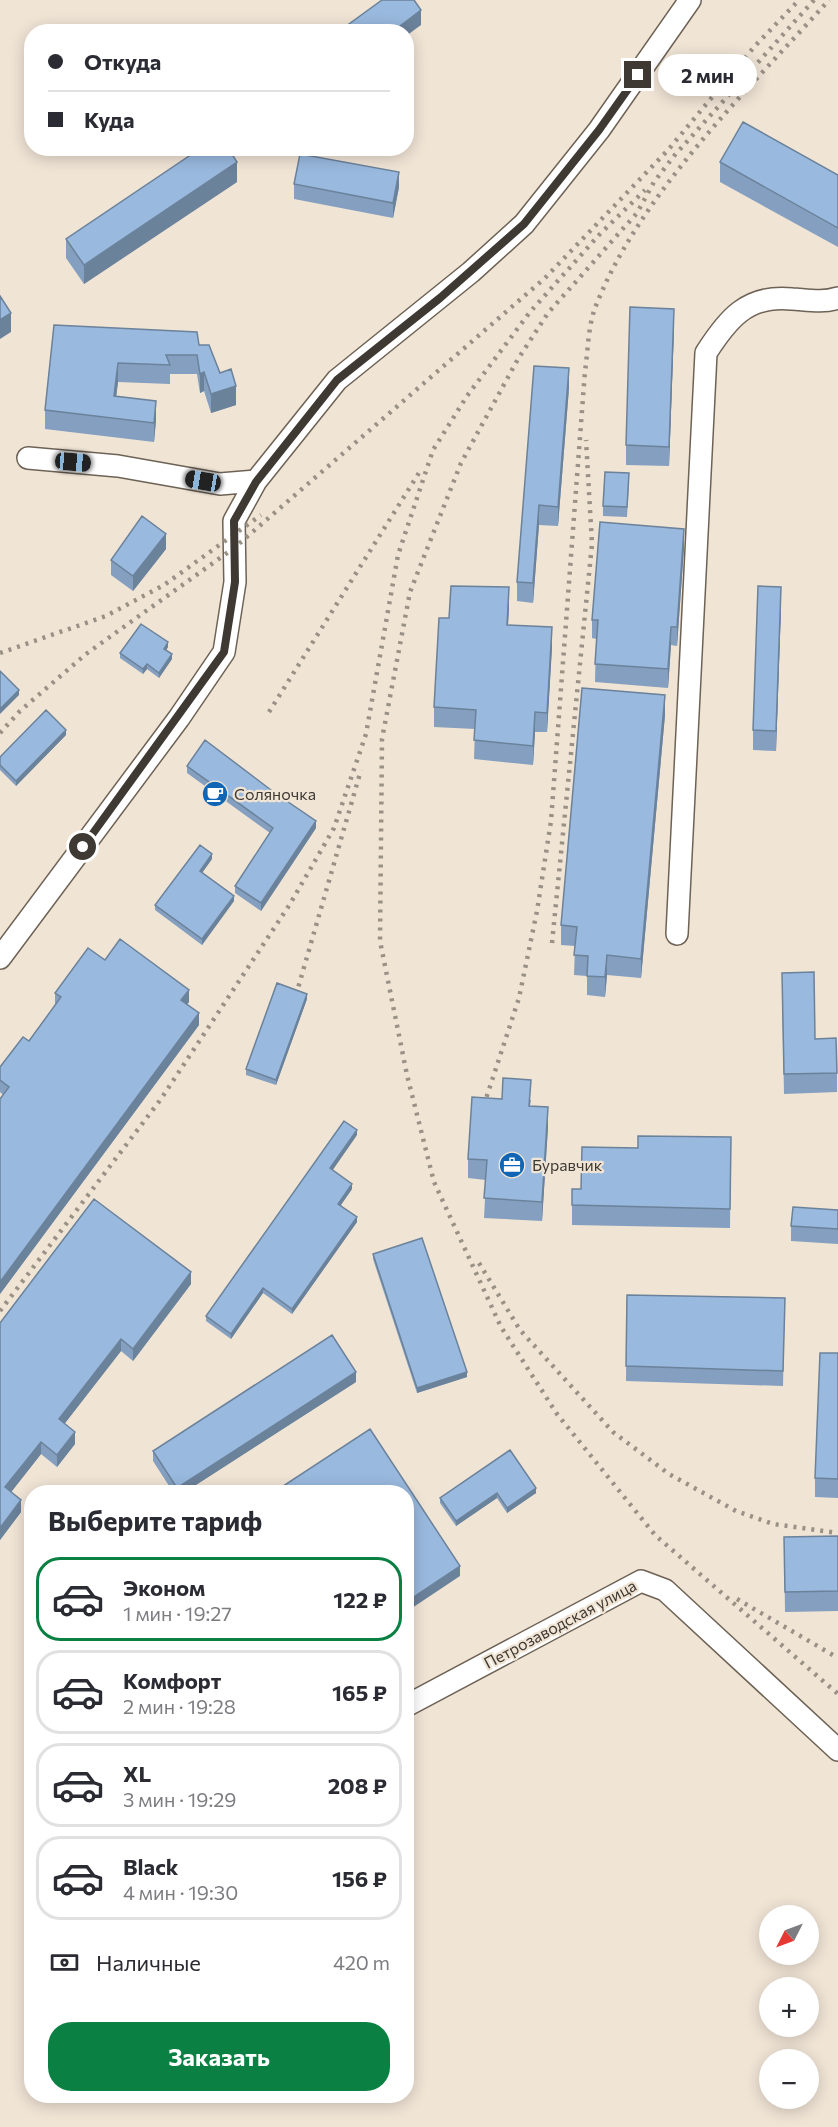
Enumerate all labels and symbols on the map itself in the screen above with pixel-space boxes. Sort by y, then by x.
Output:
callout: 2 мин [659,54,758,96]
route end [624,61,651,88]
car [54,451,92,473]
car [184,469,222,493]
cafe icon: Соляночка [200,779,230,809]
place label: Соляночка [234,784,316,803]
route start [69,833,96,860]
office icon: Буравчик [497,1150,527,1180]
place label: Буравчик [532,1155,603,1174]
street label: Петрозаводская улица [480,1575,639,1672]
north arrow [759,1905,819,1965]

